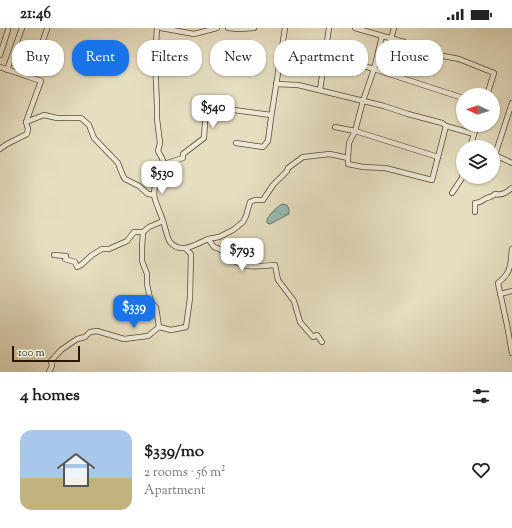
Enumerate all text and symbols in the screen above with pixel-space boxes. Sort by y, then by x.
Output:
text: 21:46 [20,4,51,25]
chip: Buy [12,40,64,76]
chip: Rent [72,40,129,76]
chip: Filters [137,40,202,76]
chip: New [210,40,266,76]
chip: Apartment [274,40,368,76]
chip: House [376,40,443,76]
north arrow [456,88,500,132]
map controls [456,88,500,184]
pin: $540 [189,95,237,129]
text: $540 [201,99,225,117]
button: layers [456,140,500,184]
pin: $530 [138,161,186,195]
text: $530 [150,165,174,183]
pin: $793 [218,238,266,272]
text: $793 [230,242,254,260]
pin: $339 [110,295,158,329]
text: $339 [122,299,146,317]
scale bar [12,344,80,363]
text: 100 m [18,345,45,361]
text: 4 homes [20,384,80,408]
icon: filters [470,385,492,407]
text: $339/mo [144,440,204,464]
icon: home [52,446,100,494]
icon: heart [470,459,492,481]
text: 2 rooms · 56 m² [144,464,225,482]
text: Apartment [144,482,205,500]

